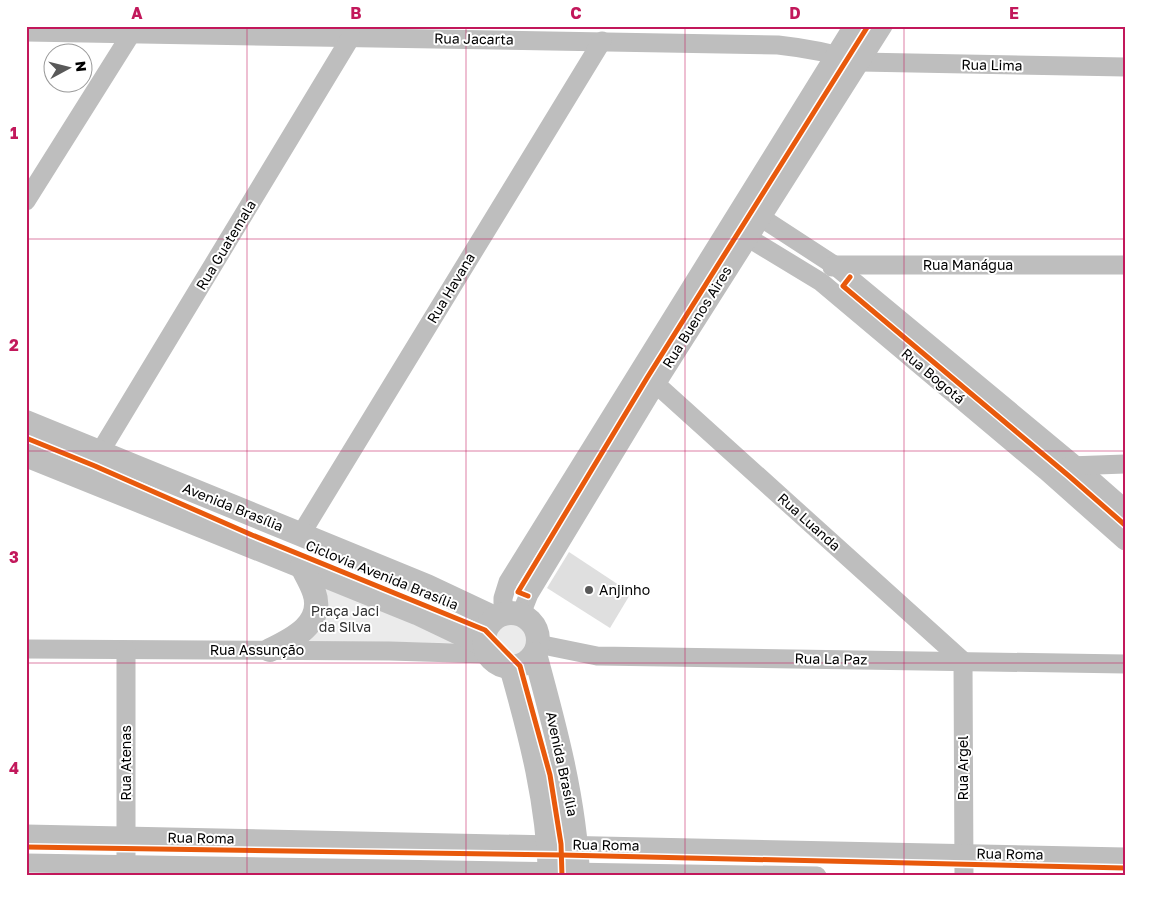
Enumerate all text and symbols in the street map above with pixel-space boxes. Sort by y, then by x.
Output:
text: A [131,3,143,23]
text: B [350,3,362,23]
text: C [570,3,582,23]
text: D [789,3,801,23]
text: E [1009,3,1019,23]
street label: Rua Jacarta [434,29,514,48]
north arrow [42,42,92,92]
street label: Rua Lima [961,55,1023,74]
text: N [72,60,90,73]
text: 1 [10,123,18,143]
street label: Rua Guatemala [192,197,259,293]
street label: Rua Havana [423,249,478,326]
street label: Rua Manágua [923,256,1013,273]
street label: Rua Buenos Aires [658,263,735,371]
text: 2 [9,335,19,355]
street label: Rua Bogotá [898,344,968,407]
street label: Avenida Brasília [180,479,286,534]
street label: Rua Luanda [775,489,844,554]
street label: Ciclovia Avenida Brasília [303,536,461,613]
text: 3 [9,547,19,567]
place label: Anjinho [599,581,650,598]
marker: Anjinho [583,584,595,596]
park label: Praça Jaci da Silva [311,602,379,635]
street label: Rua Assunção [210,641,304,658]
street label: Rua La Paz [794,649,868,668]
street label: Avenida Brasília [543,710,582,818]
street label: Rua Atenas [117,725,134,801]
street label: Rua Argel [954,735,971,801]
text: 4 [9,758,19,778]
street label: Rua Roma [167,828,235,847]
street label: Rua Roma [572,835,640,854]
street label: Rua Roma [976,844,1044,863]

